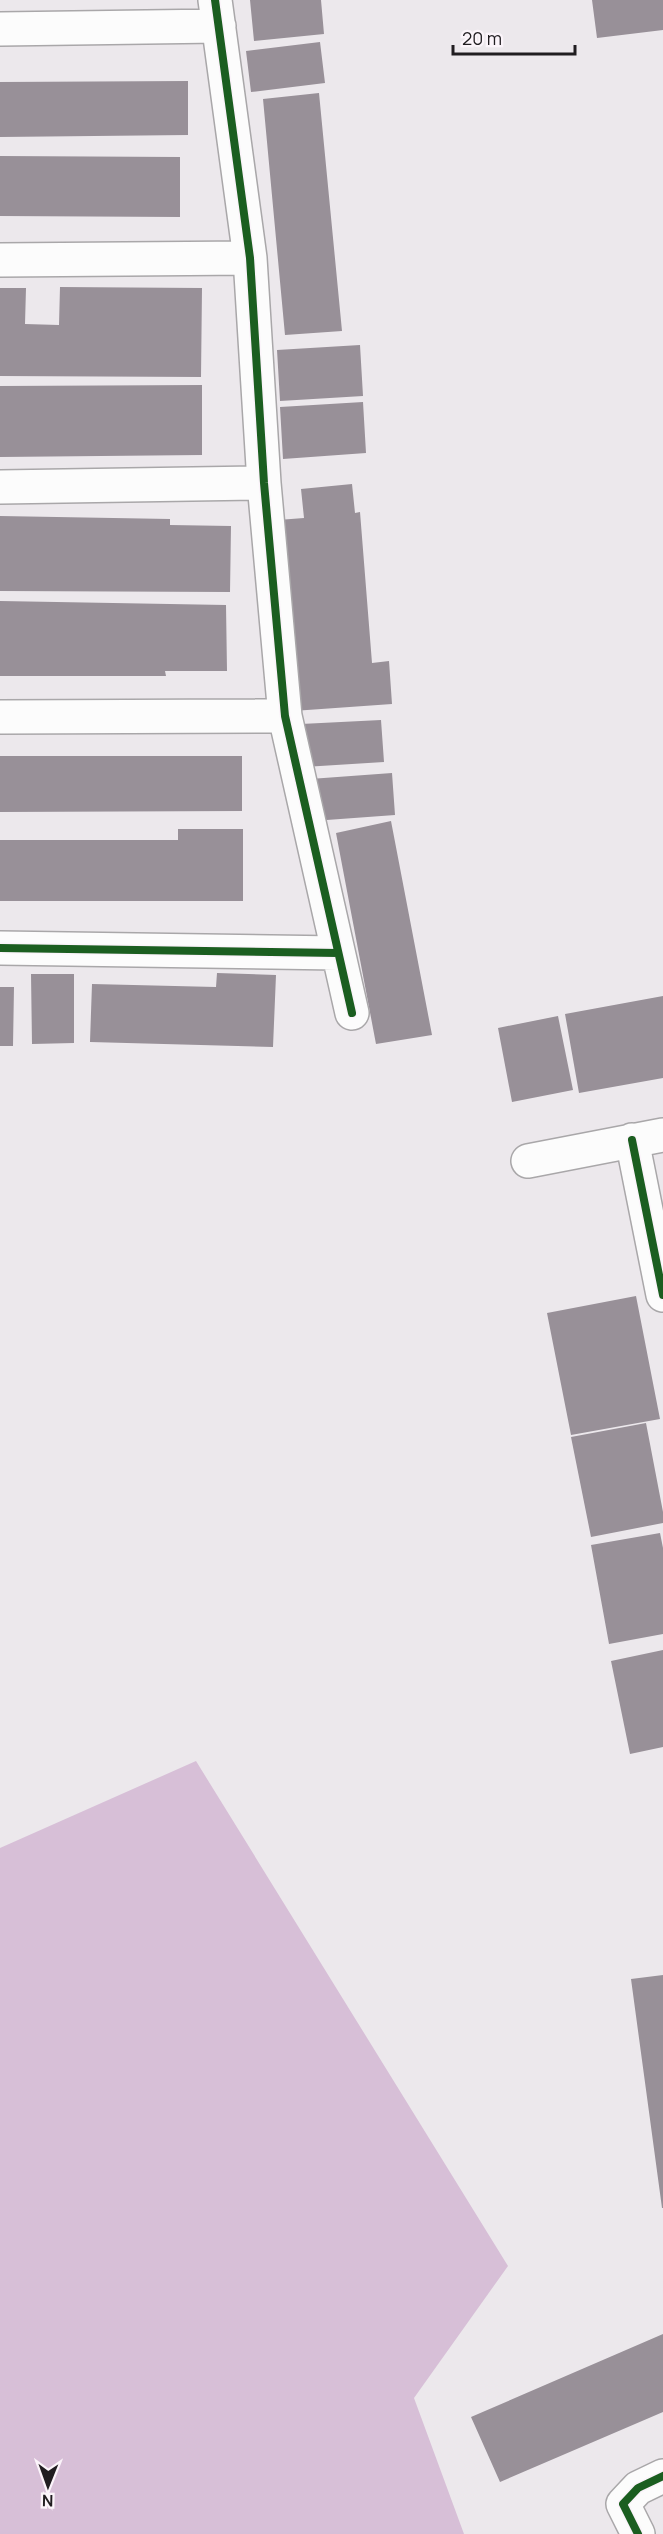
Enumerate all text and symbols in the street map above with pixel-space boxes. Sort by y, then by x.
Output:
scale bar [453,18,574,56]
text: 20 m [462,26,502,50]
north arrow [18,2456,78,2516]
text: N [42,2490,54,2512]

